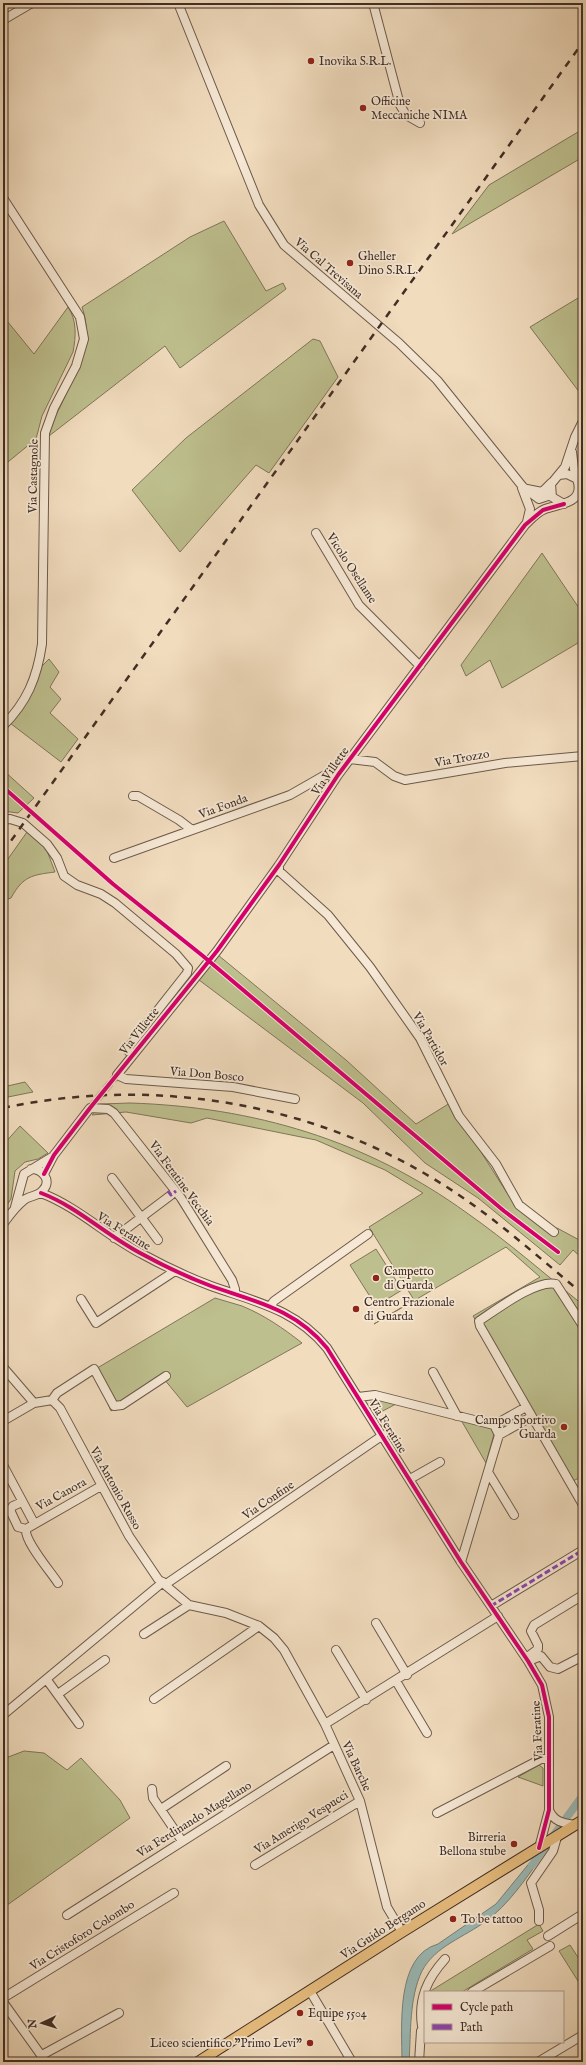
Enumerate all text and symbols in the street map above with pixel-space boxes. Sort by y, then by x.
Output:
place label: Inovika S.R.L. [319,54,391,69]
marker: Inovika S.R.L. [306,56,316,66]
place label: Officine Meccaniche NIMA [371,94,468,123]
marker: Officine Meccaniche NIMA [358,103,368,113]
street label: Via Cal Trevisana [291,234,367,303]
place label: Gheller Dino S.R.L. [358,249,418,278]
marker: Gheller Dino S.R.L. [345,258,355,268]
street label: Via Castagnole [25,438,42,514]
street label: Vicolo Osellame [323,529,380,607]
street label: Via Villette [308,744,353,799]
street label: Via Trozzo [433,746,491,771]
street label: Via Fonda [196,790,250,823]
street label: Via Villette [116,1004,163,1059]
street label: Via Partidor [409,1009,452,1069]
street label: Via Don Bosco [168,1064,245,1085]
street label: Via Feratine Vecchia [145,1137,218,1229]
street label: Via Feratine [93,1208,154,1254]
place label: Campetto di Guarda [384,1264,434,1293]
marker: Campetto di Guarda [371,1273,381,1283]
place label: Centro Frazionale di Guarda [364,1295,455,1324]
marker: Centro Frazionale di Guarda [351,1304,361,1314]
street label: Via Feratine [365,1396,410,1456]
place label: Campo Sportivo Guarda [475,1413,557,1442]
marker: Campo Sportivo Guarda [559,1422,569,1432]
street label: Via Antonio Russo [86,1443,145,1533]
street label: Via Canora [33,1474,90,1515]
street label: Via Confine [239,1477,297,1524]
street label: Via Feratine [528,1700,547,1763]
street label: Via Barche [338,1738,375,1794]
street label: Via Ferdinando Magellano [133,1778,255,1861]
street label: Via Amerigo Vespucci [251,1787,352,1859]
place label: Birreria Bellona stube [439,1830,507,1859]
marker: Birreria Bellona stube [509,1839,519,1849]
street label: Via Guido Bergamo [337,1896,429,1963]
street label: Via Cristoforo Colombo [26,1897,138,1974]
place label: To be tattoo [461,1912,523,1927]
marker: To be tattoo [448,1914,458,1924]
legend [424,1991,564,2043]
text: Cycle path [460,2000,514,2016]
north arrow [22,2003,62,2043]
place label: Equipe 5504 [308,2006,367,2022]
marker: Equipe 5504 [295,2008,305,2018]
text: N [26,2018,40,2030]
text: Path [460,2020,483,2035]
place label: Liceo scientifico "Primo Levi" [150,2036,302,2051]
marker: Liceo scientifico "Primo Levi" [305,2038,315,2048]

